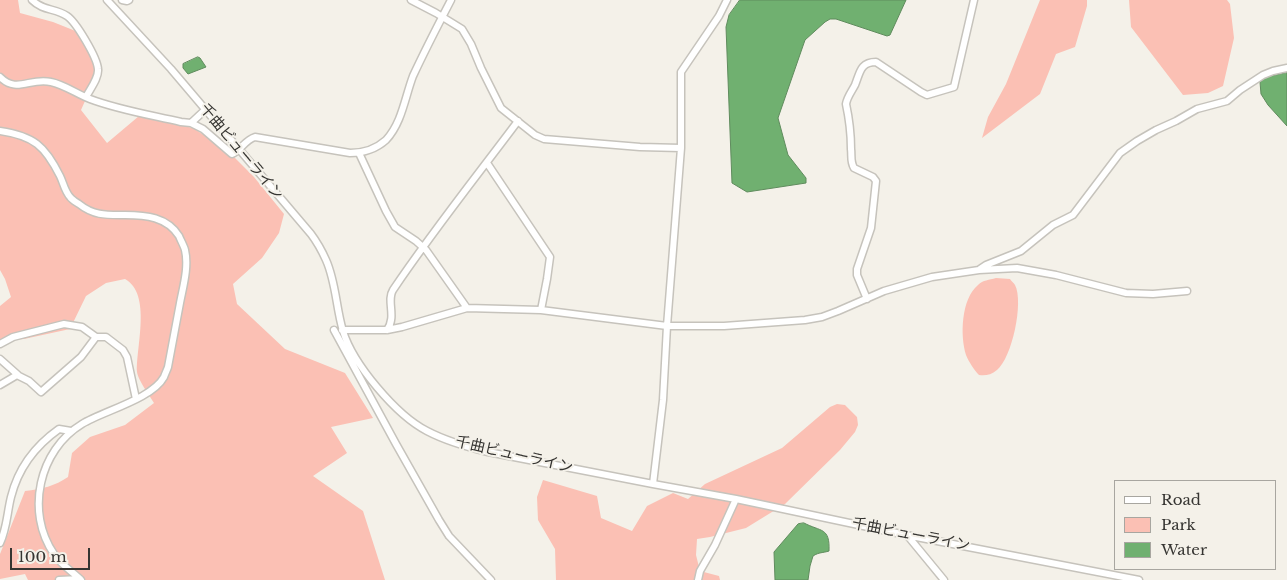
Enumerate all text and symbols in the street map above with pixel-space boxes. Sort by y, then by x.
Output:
street label: 千曲ビューライン [196,100,286,204]
street label: 千曲ビューライン [454,433,574,477]
legend [1114,480,1277,570]
text: Road [1161,490,1201,509]
street label: 千曲ビューライン [850,515,972,555]
text: Park [1161,515,1196,534]
scale bar [12,538,92,570]
text: Water [1161,540,1207,559]
text: 100 m [18,547,67,566]

